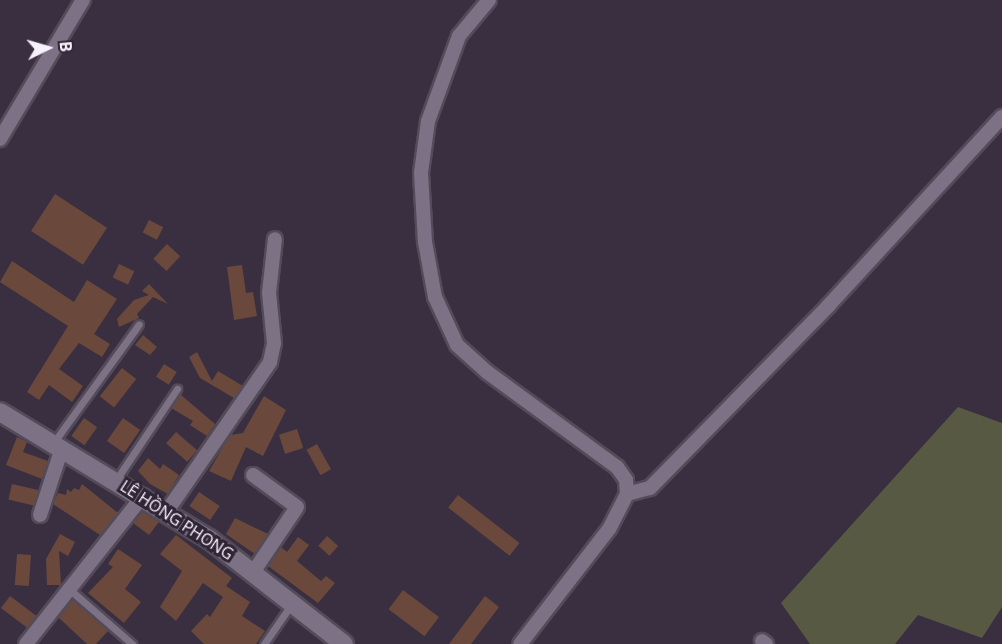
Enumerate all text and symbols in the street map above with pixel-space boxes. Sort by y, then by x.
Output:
north arrow [18,18,78,78]
text: B [55,40,77,53]
street label: LÊ HỒNG PHONG [117,476,237,564]

